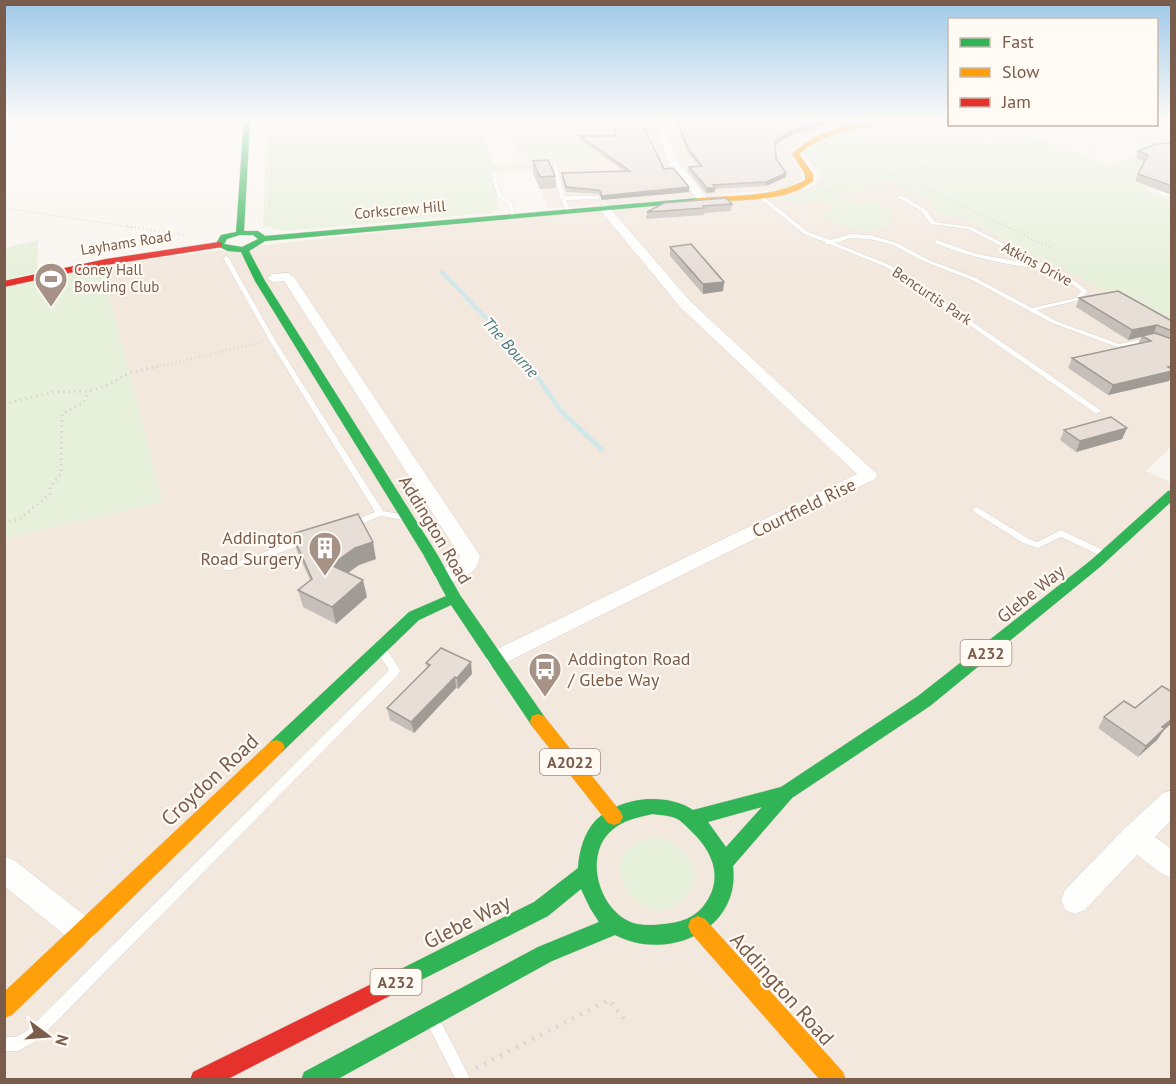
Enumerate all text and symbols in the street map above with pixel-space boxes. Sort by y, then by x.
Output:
legend [948,18,1158,126]
text: Fast [1002,30,1034,53]
text: Slow [1002,60,1040,83]
text: Jam [1001,90,1031,113]
street label: Corkscrew Hill [354,196,447,223]
street label: Layhams Road [79,226,173,259]
street label: Atkins Drive [999,237,1076,290]
place label: Coney Hall Bowling Club [74,260,159,296]
sports icon: Coney Hall Bowling Club [33,261,69,308]
street label: Bencurtis Park [889,262,976,330]
water label: The Bourne [479,313,544,382]
street label: Addington Road [394,471,477,588]
street label: Courtfield Rise [748,473,859,543]
place label: Addington Road Surgery [200,526,303,570]
building icon: Addington Road Surgery [307,530,343,577]
street label: Glebe Way [992,559,1070,628]
road number: A232 [960,640,1012,666]
place label: Addington Road / Glebe Way [567,647,691,691]
bus stop icon: Addington Road / Glebe Way [527,651,563,698]
street label: Croydon Road [155,728,264,832]
road number: A2022 [540,749,600,775]
street label: Glebe Way [419,888,515,955]
street label: Addington Road [725,927,840,1051]
road number: A232 [370,969,422,995]
north arrow [18,1006,78,1066]
text: N [51,1032,73,1048]

